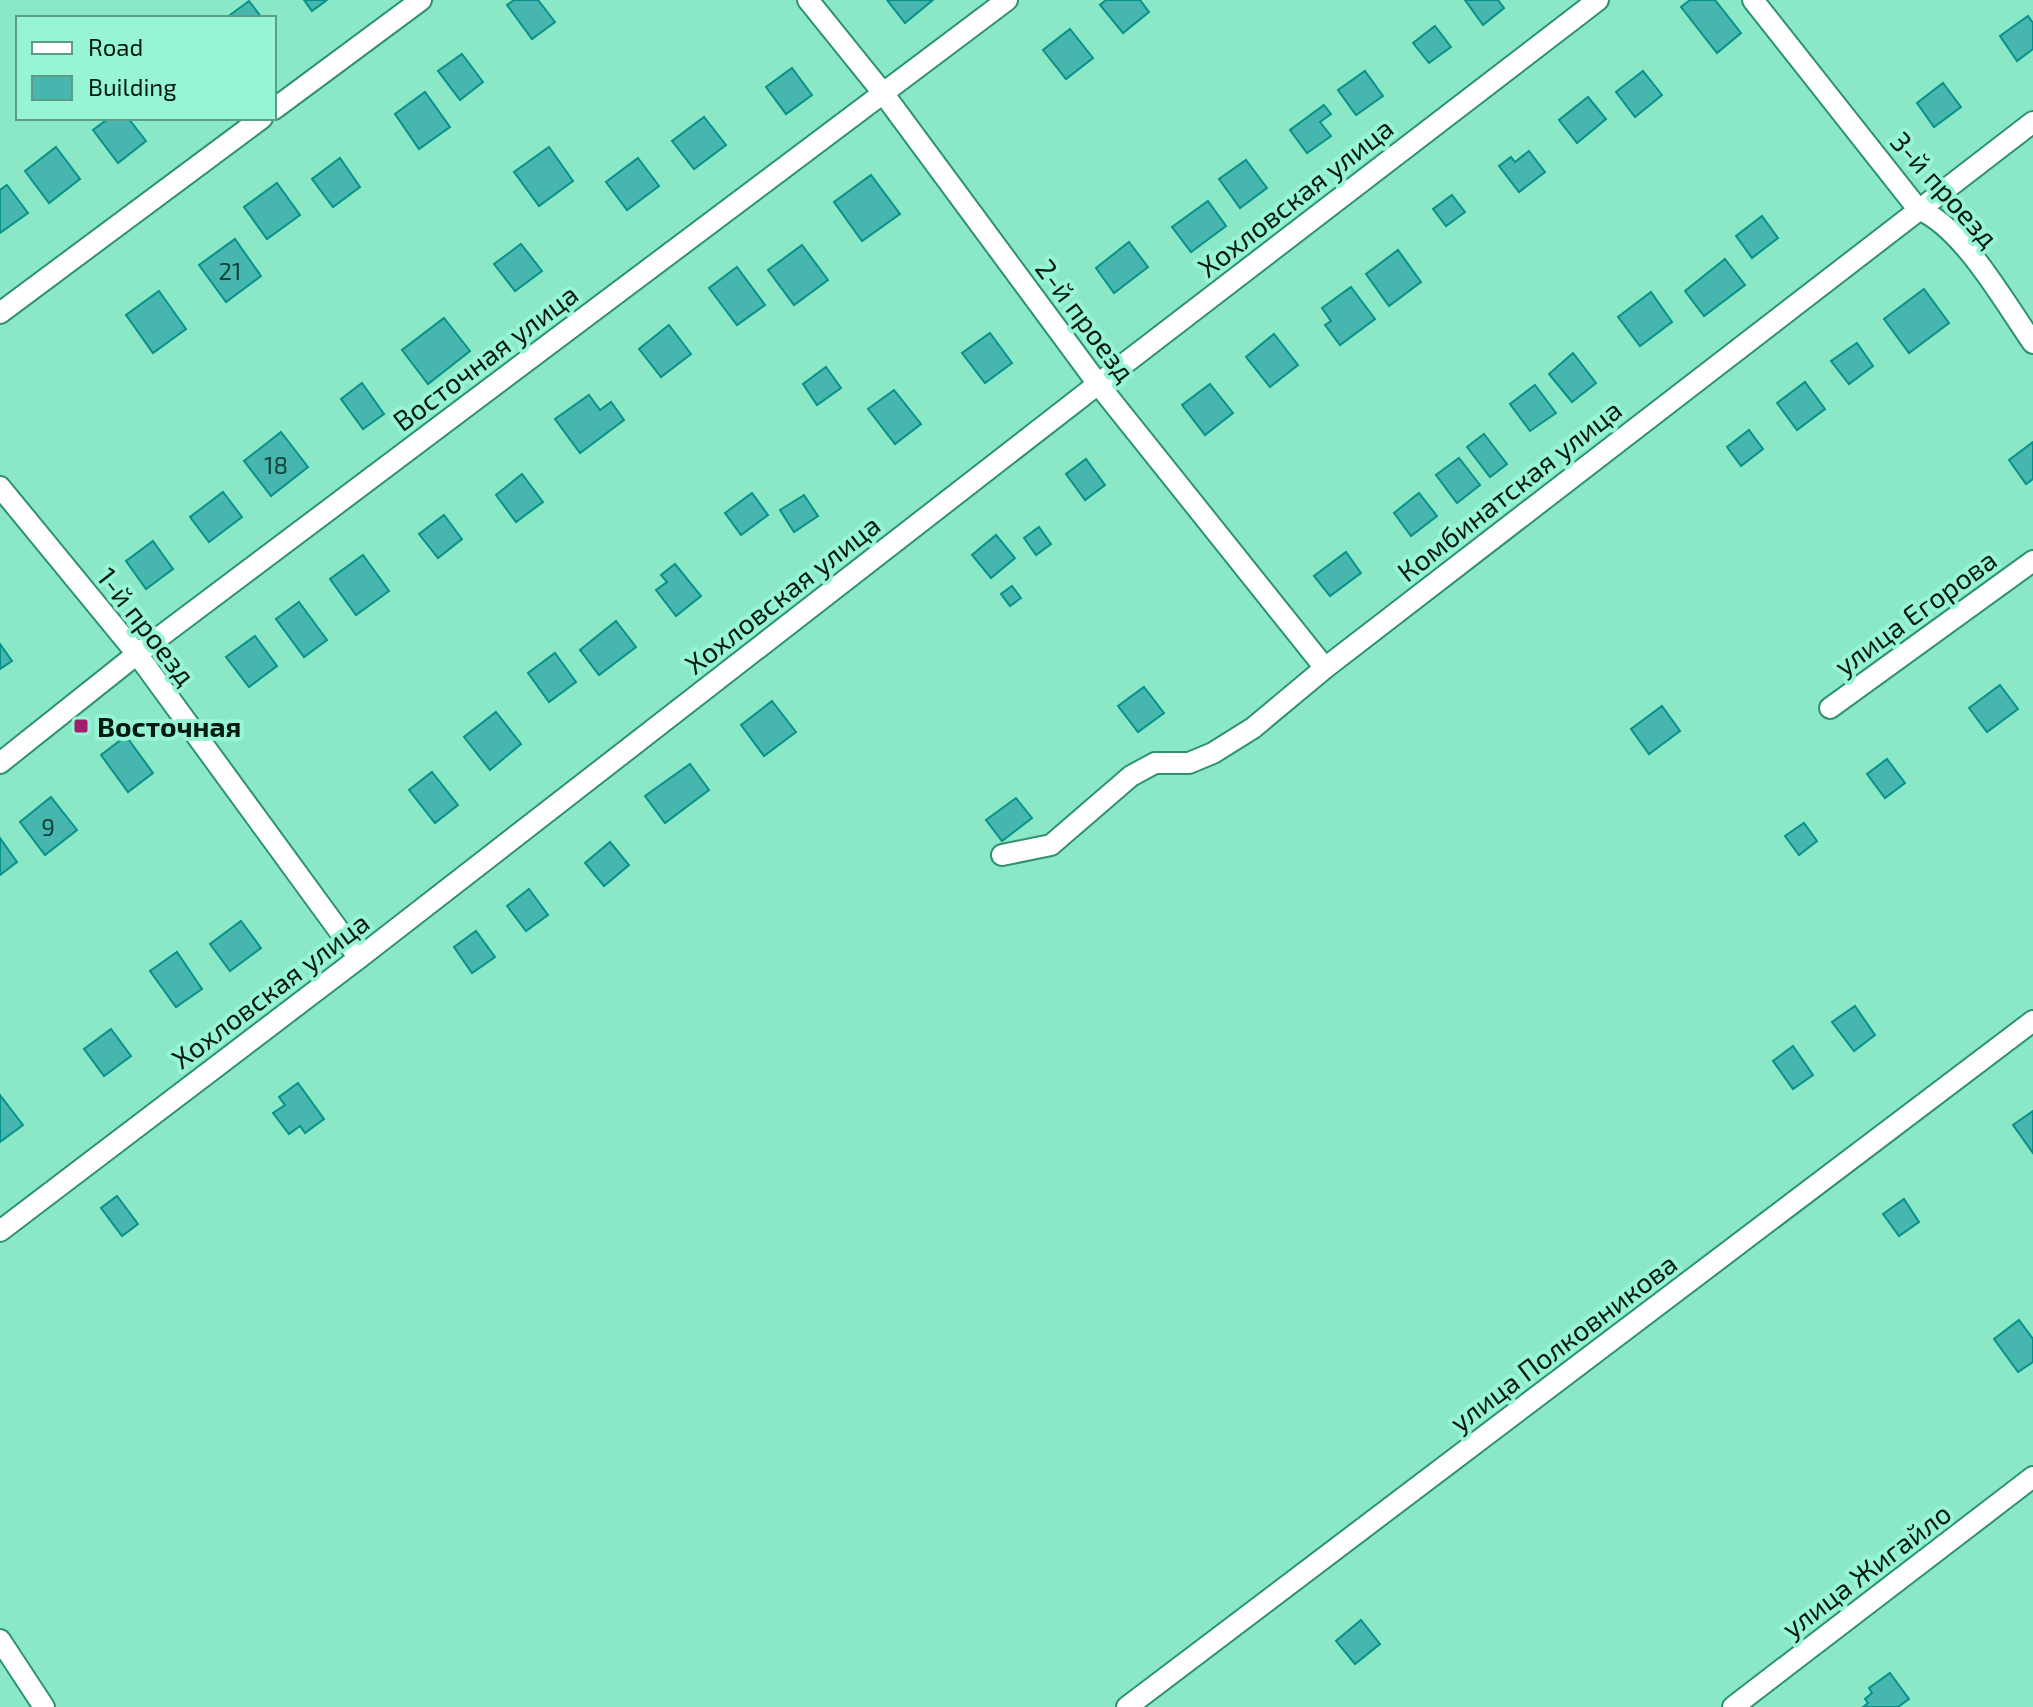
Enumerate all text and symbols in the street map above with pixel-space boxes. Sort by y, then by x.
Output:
legend [16,16,276,120]
text: Road [88,32,143,61]
text: Building [88,72,177,101]
street label: Хохловская улица [1191,110,1399,284]
street label: 3-й проезд [1884,124,2006,254]
street label: 2-й проезд [1029,252,1143,388]
house number: 21 [218,256,242,285]
street label: Восточная улица [386,276,584,438]
street label: Комбинатская улица [1390,392,1628,588]
house number: 18 [264,450,288,479]
street label: Хохловская улица [678,507,886,681]
street label: улица Егорова [1827,542,2003,682]
street label: 1-й проезд [90,560,204,692]
place label: Восточная [97,709,241,743]
marker: Восточная [72,717,90,735]
house number: 9 [41,812,55,841]
street label: Хохловская улица [165,905,375,1075]
street label: улица Полковникова [1443,1245,1683,1439]
street label: улица Жигайло [1775,1495,1957,1645]

